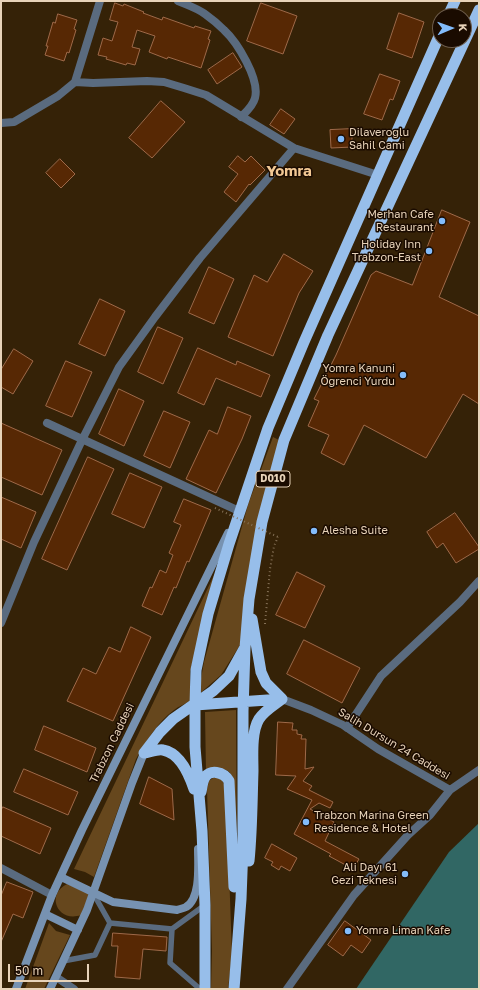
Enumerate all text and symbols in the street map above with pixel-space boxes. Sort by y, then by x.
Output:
north arrow [432,8,472,48]
text: K [457,23,470,32]
place label: Dilaveroğlu Sahil Cami [349,126,409,152]
marker: Dilaveroğlu Sahil Cami [336,134,346,144]
district label: Yomra [266,162,312,180]
place label: Merhan Cafe Restaurant [367,208,434,234]
marker: Merhan Cafe Restaurant [437,216,447,226]
place label: Holiday Inn Trabzon-East [352,238,421,264]
marker: Holiday Inn Trabzon-East [424,246,434,256]
place label: Yomra Kanuni Öğrenci Yurdu [320,362,395,388]
marker: Yomra Kanuni Öğrenci Yurdu [398,370,408,380]
road number: D010 [256,471,290,487]
place label: Alesha Suite [322,524,388,538]
marker: Alesha Suite [309,526,319,536]
street label: Trabzon Caddesi [87,701,137,785]
street label: Salih Dursun 24 Caddesi [336,705,452,783]
place label: Trabzon Marina Green Residence & Hotel [314,809,429,835]
marker: Trabzon Marina Green Residence & Hotel [301,817,311,827]
place label: Ali Dayı 61 Gezi Teknesi [331,861,397,887]
marker: Ali Dayı 61 Gezi Teknesi [400,869,410,879]
place label: Yomra Liman Kafe [356,924,450,938]
marker: Yomra Liman Kafe [343,926,353,936]
scale bar [10,956,91,982]
text: 50 m [15,963,43,978]

